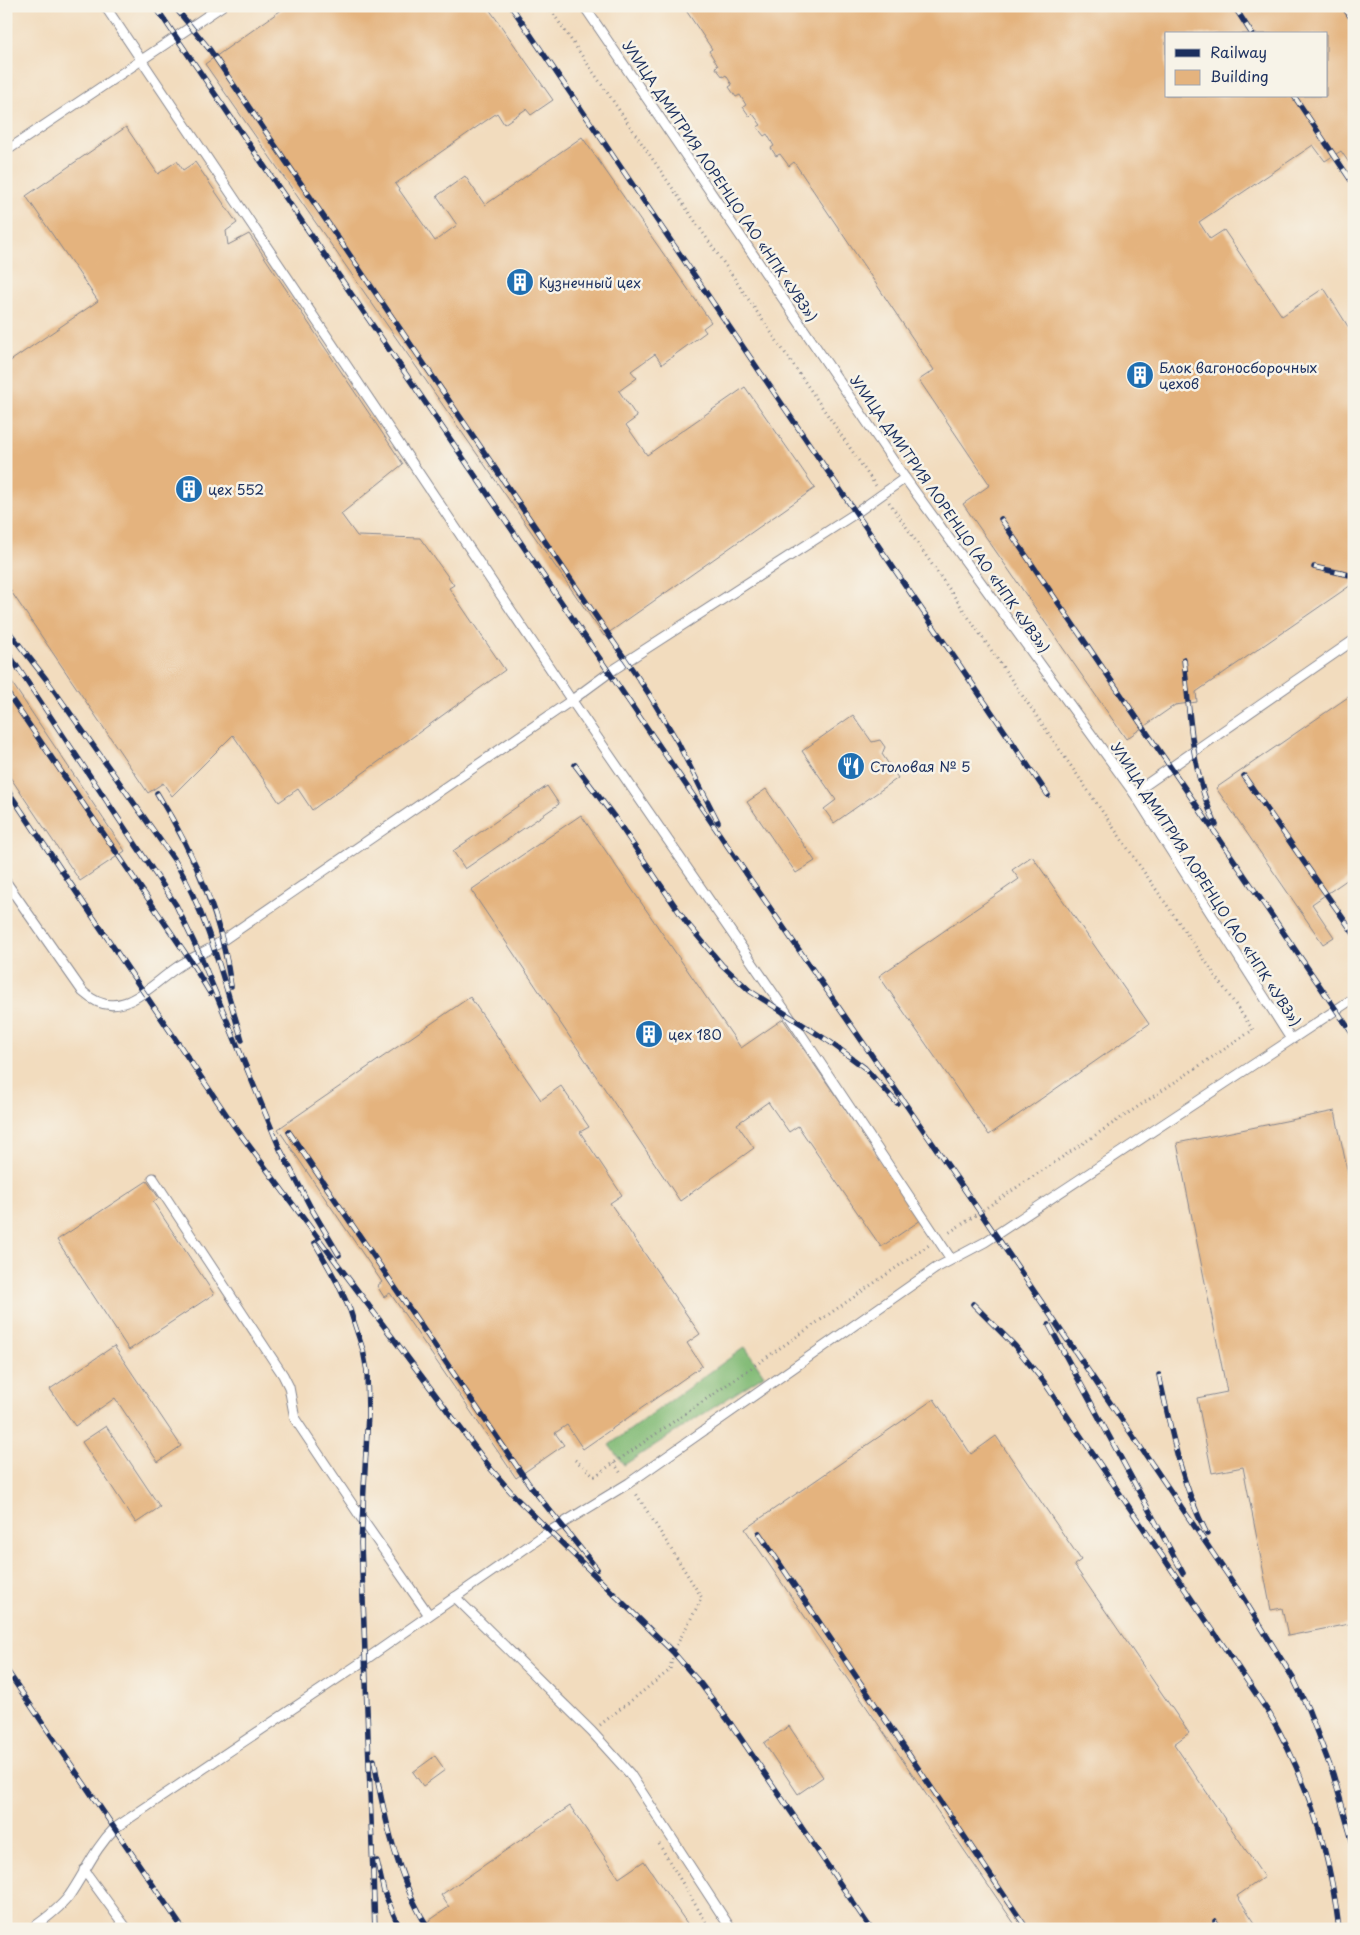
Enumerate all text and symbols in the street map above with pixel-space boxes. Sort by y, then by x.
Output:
legend [1165,32,1328,98]
street label: УЛИЦА ДМИТРИЯ ЛОРЕНЦО (АО «НПК «УВЗ») [618,36,822,326]
text: Railway [1210,40,1267,63]
text: Building [1210,64,1269,87]
building icon: Кузнечный цех [505,267,535,297]
place label: Кузнечный цех [539,272,641,293]
place label: Блок вагоносборочных цехов [1159,357,1317,394]
building icon: Блок вагоносборочных цехов [1125,360,1155,390]
street label: УЛИЦА ДМИТРИЯ ЛОРЕНЦО (АО «НПК «УВЗ») [845,371,1055,657]
building icon: цех 552 [174,474,204,504]
place label: цех 552 [208,479,264,500]
street label: УЛИЦА ДМИТРИЯ ЛОРЕНЦО (АО «НПК «УВЗ») [1106,738,1306,1030]
restaurant icon: Столовая № 5 [836,751,866,781]
place label: Столовая № 5 [870,756,970,777]
building icon: цех 180 [634,1019,664,1049]
place label: цех 180 [668,1024,722,1045]

